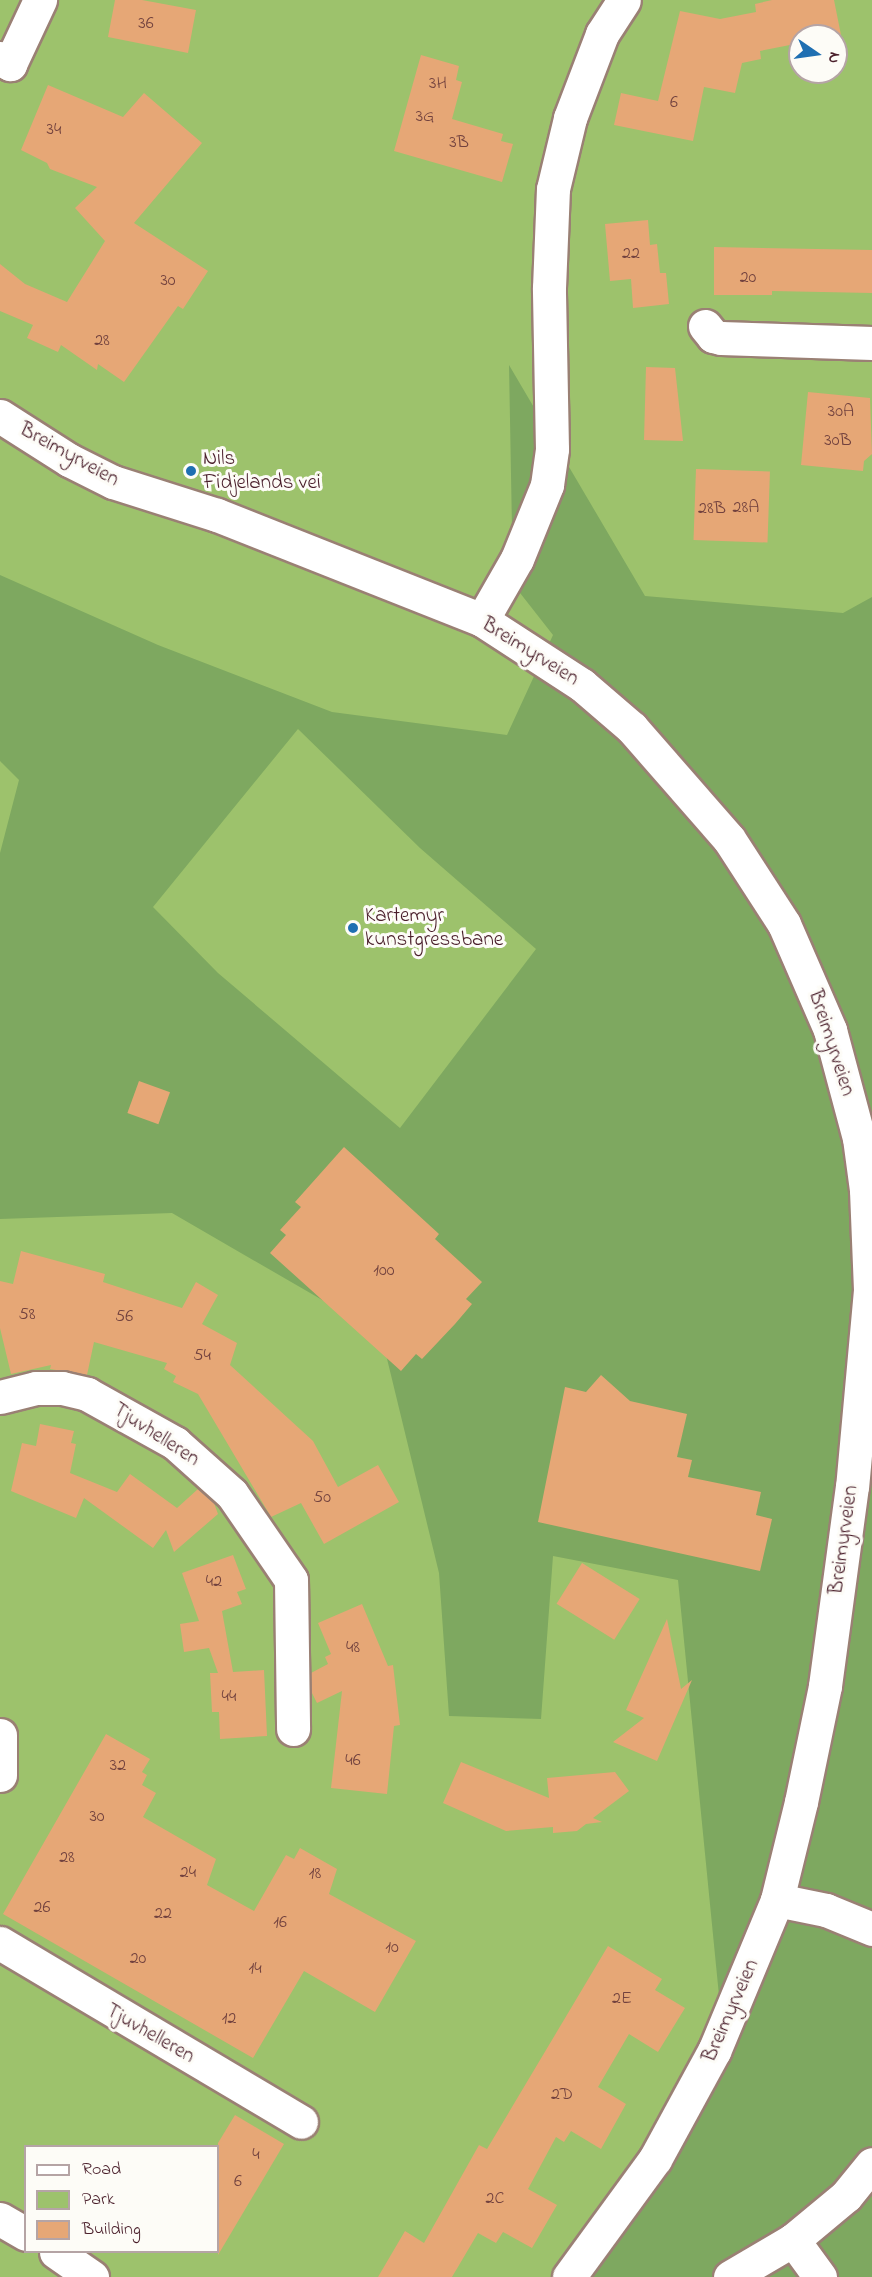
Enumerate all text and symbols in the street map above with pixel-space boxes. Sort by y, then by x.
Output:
house number: 36 [138,13,154,35]
north arrow [788,24,848,84]
text: N [821,50,846,66]
house number: 3H [429,73,447,95]
house number: 6 [670,92,678,114]
house number: 3G [416,106,434,128]
house number: 34 [47,119,61,141]
house number: 3B [449,132,469,154]
house number: 22 [622,243,640,265]
house number: 20 [740,267,756,289]
house number: 30 [160,270,176,292]
house number: 28 [94,330,110,352]
house number: 30A [828,401,854,423]
street label: Breimyrveien [15,417,123,493]
house number: 30B [824,430,852,452]
place label: Nils Fidjelands vei [203,446,321,496]
marker: Nils Fidjelands vei [184,464,198,478]
house number: 28A [733,497,759,519]
house number: 28B [698,498,726,520]
street label: Breimyrveien [477,612,583,692]
place label: Kartemyr kunstgressbane [365,903,503,953]
marker: Kartemyr kunstgressbane [346,921,360,935]
street label: Breimyrveien [802,987,860,1099]
house number: 100 [373,1260,395,1282]
house number: 58 [18,1304,36,1326]
house number: 56 [115,1306,133,1328]
house number: 54 [193,1345,211,1367]
street label: Tjuvhelleren [108,1398,204,1472]
street label: Breimyrveien [824,1484,864,1596]
house number: 50 [313,1487,331,1509]
house number: 42 [206,1571,222,1593]
house number: 48 [346,1637,360,1659]
house number: 44 [222,1686,236,1708]
house number: 46 [345,1750,361,1772]
house number: 32 [110,1755,126,1777]
house number: 30 [89,1806,105,1828]
house number: 28 [59,1847,75,1869]
house number: 24 [180,1862,196,1884]
house number: 18 [309,1863,321,1885]
house number: 26 [34,1897,50,1919]
house number: 22 [154,1903,172,1925]
house number: 16 [273,1912,287,1934]
house number: 10 [385,1937,399,1959]
house number: 20 [130,1948,146,1970]
street label: Breimyrveien [697,1956,765,2066]
house number: 14 [248,1958,262,1980]
house number: 2E [612,1988,632,2010]
street label: Tjuvhelleren [101,1998,199,2070]
house number: 12 [222,2008,236,2030]
house number: 2D [551,2084,573,2106]
house number: 4 [252,2144,260,2166]
legend [24,2145,219,2253]
text: Road [82,2157,121,2183]
house number: 6 [234,2171,242,2193]
text: Park [82,2187,115,2213]
house number: 2C [486,2188,504,2210]
text: Building [82,2217,141,2243]

